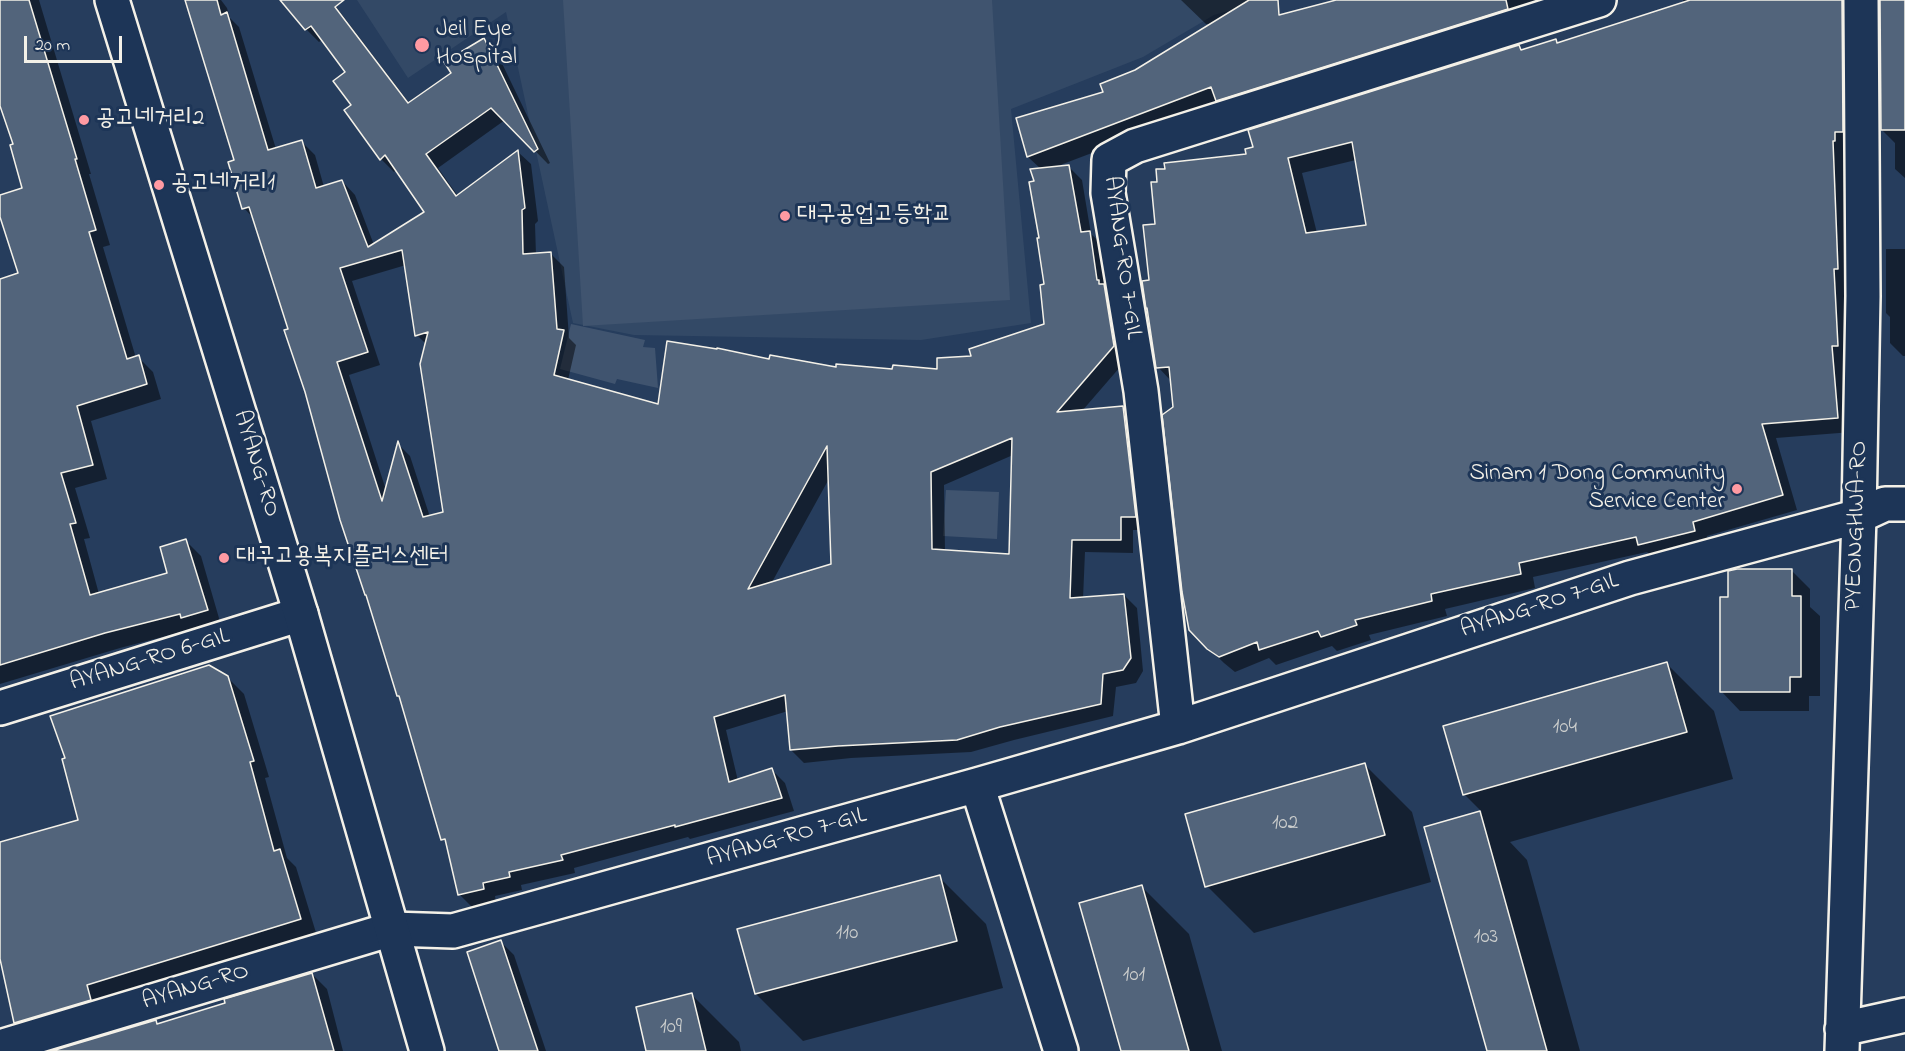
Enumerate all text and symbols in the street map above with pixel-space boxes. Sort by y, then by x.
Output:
place label: Jeil Eye Hospital [436,17,517,73]
scale bar [27,24,124,62]
text: 20 m [35,33,70,59]
marker: Jeil Eye Hospital [413,36,431,54]
place label: 공고네거리2 [96,106,204,134]
marker: 공고네거리2 [77,113,91,127]
place label: 공고네거리1 [171,171,275,199]
street label: AYANG-RO 7-GIL [1095,175,1147,341]
marker: 공고네거리1 [152,178,166,192]
place label: 대구공업고등학교 [797,202,952,230]
marker: 대구공업고등학교 [778,209,792,223]
street label: AYANG-RO [225,407,285,521]
street label: PYEONGHWA-RO [1841,440,1875,612]
place label: Sinam 1 Dong Community Service Center [1469,461,1725,517]
marker: Sinam 1 Dong Community Service Center [1730,482,1744,496]
place label: 대구고용복지플러스센터 [236,544,448,572]
marker: 대구고용복지플러스센터 [217,551,231,565]
street label: AYANG-RO 7-GIL [1457,568,1623,646]
street label: AYANG-RO 6-GIL [67,623,233,699]
house number: 104 [1553,716,1577,742]
street label: AYANG-RO 7-GIL [704,802,870,876]
house number: 102 [1272,812,1298,838]
house number: 110 [836,922,858,948]
house number: 103 [1474,926,1498,952]
street label: AYANG-RO [139,958,253,1018]
house number: 101 [1123,964,1145,990]
house number: 109 [660,1016,682,1042]

